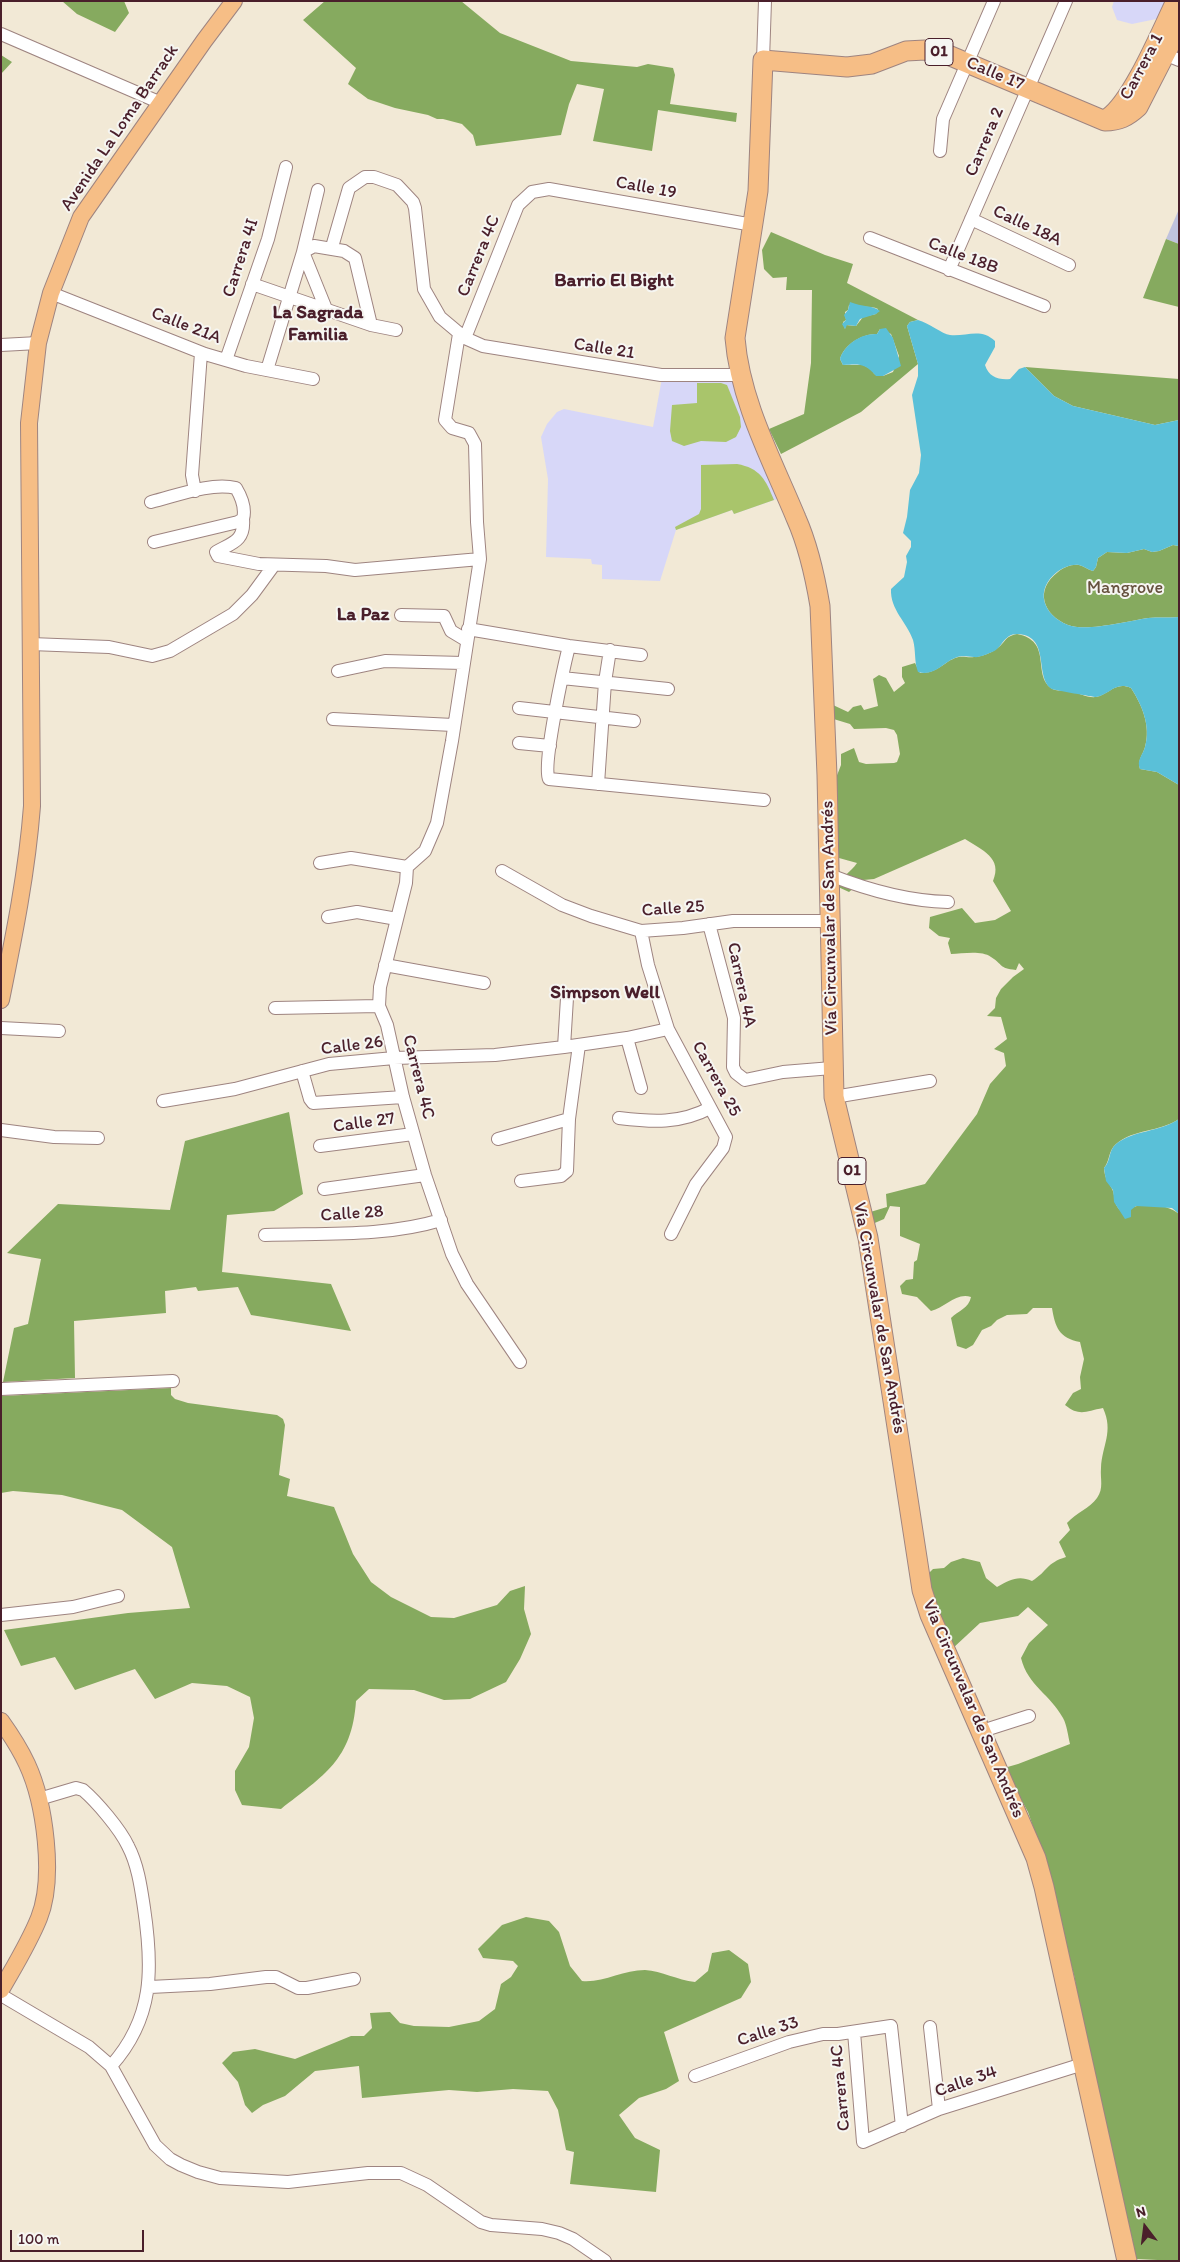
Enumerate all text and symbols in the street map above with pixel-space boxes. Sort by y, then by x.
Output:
street label: Carrera 1 [1115,30,1169,104]
road number: 01 [925,38,953,66]
street label: Avenida La Loma Barrack [56,41,184,215]
street label: Calle 17 [963,52,1027,96]
street label: Carrera 2 [961,104,1009,180]
street label: Calle 19 [614,172,678,204]
street label: Calle 18A [989,201,1065,251]
street label: Carrera 4C [453,212,505,300]
street label: Carrera 4I [218,216,264,300]
street label: Calle 18B [925,233,1001,279]
district label: Barrio El Bight [554,270,674,292]
district label: La Sagrada Familia [273,302,363,346]
street label: Calle 21A [148,303,224,349]
street label: Calle 21 [572,334,636,364]
park label: Mangrove [1087,577,1163,599]
district label: La Paz [337,604,389,626]
street label: Vía Circunvalar de San Andrés [817,800,843,1036]
street label: Calle 25 [641,896,705,922]
street label: Carrera 4A [721,941,761,1029]
district label: Simpson Well [550,982,660,1004]
street label: Calle 26 [320,1031,384,1061]
street label: Carrera 4C [397,1032,439,1122]
street label: Carrera 25 [686,1038,746,1120]
street label: Calle 27 [332,1108,396,1138]
road number: 01 [838,1158,866,1184]
street label: Calle 28 [320,1201,384,1227]
street label: Vía Circunvalar de San Andrés [848,1201,910,1435]
street label: Vía Circunvalar de San Andrés [917,1597,1029,1821]
street label: Calle 33 [735,2012,801,2052]
street label: Carrera 4C [826,2044,856,2132]
street label: Calle 34 [932,2061,1000,2103]
north arrow [1120,2202,1170,2252]
text: N [1134,2203,1148,2221]
scale bar [12,2220,146,2252]
text: 100 m [18,2230,59,2248]

